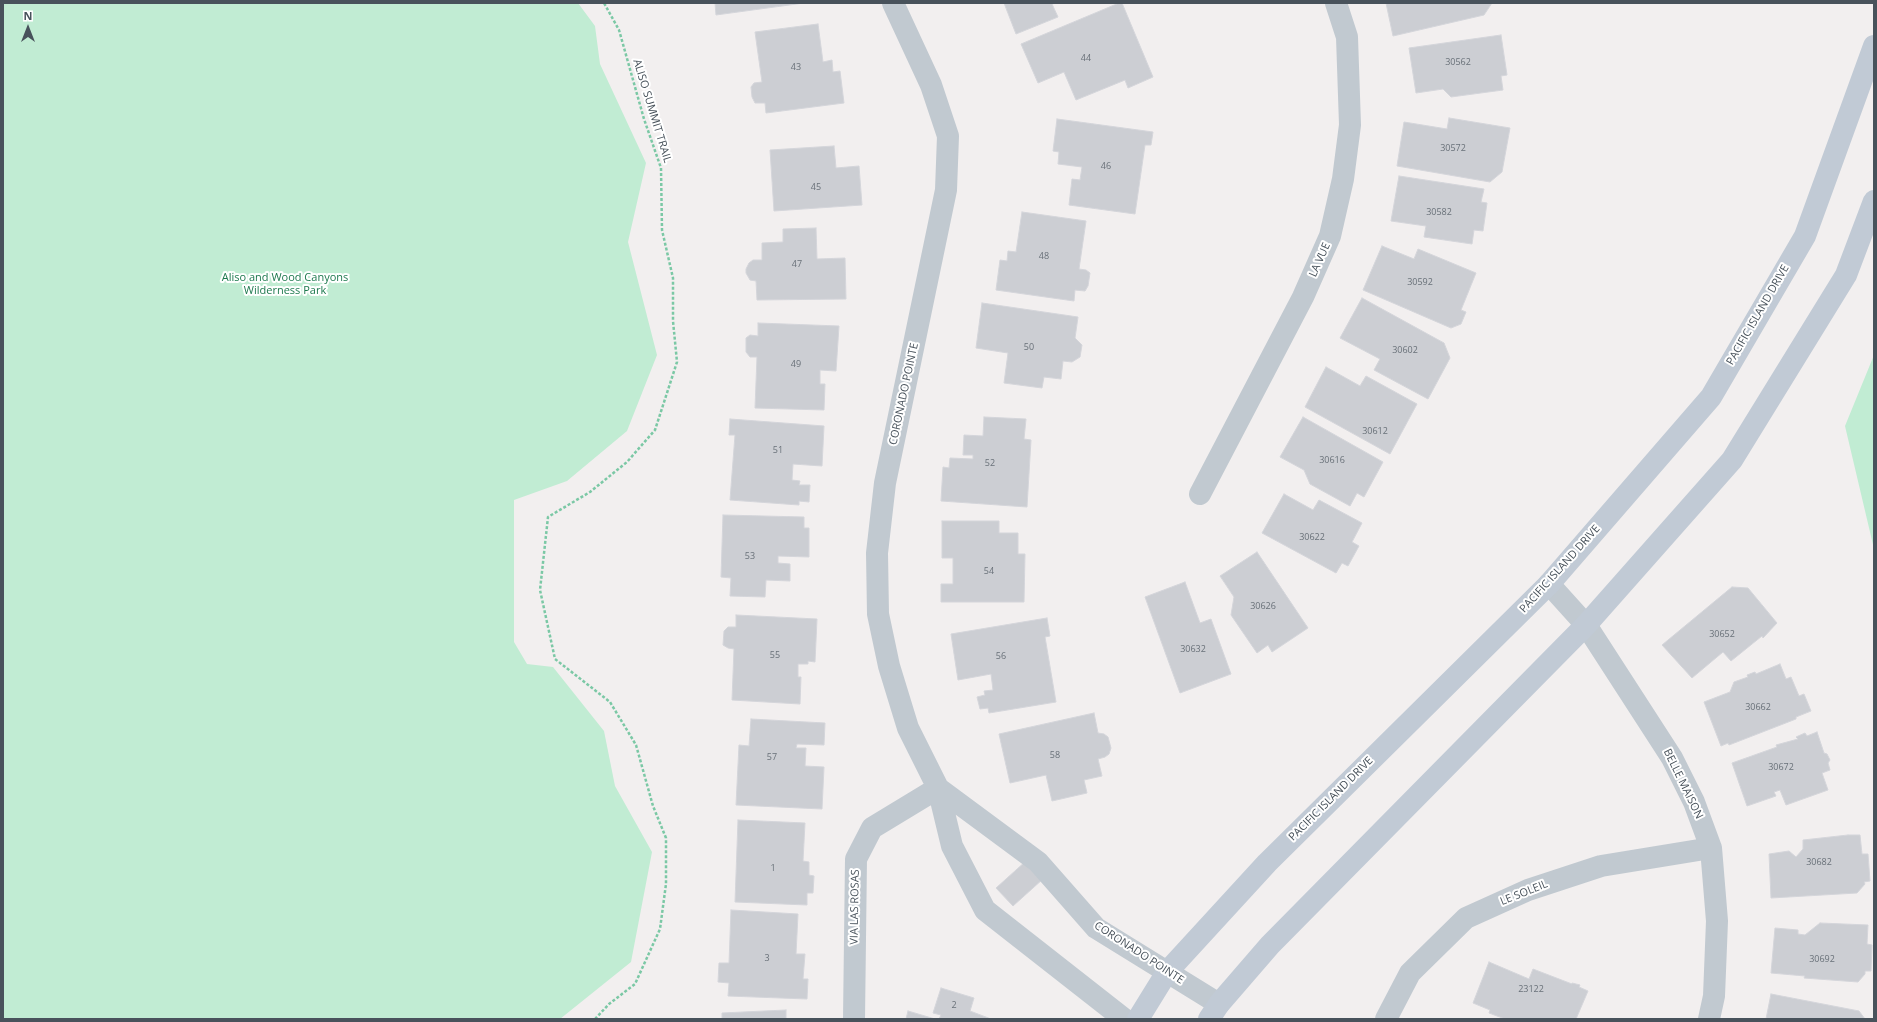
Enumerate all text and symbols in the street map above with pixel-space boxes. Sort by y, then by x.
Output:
north arrow [8,8,48,48]
text: N [24,8,32,23]
house number: 44 [1081,53,1091,63]
house number: 30562 [1445,57,1471,67]
street label: ALISO SUMMIT TRAIL [630,58,674,164]
house number: 43 [791,62,801,72]
house number: 30572 [1440,143,1466,153]
house number: 46 [1101,161,1111,171]
house number: 45 [811,182,821,192]
house number: 30582 [1426,207,1452,217]
street label: LA VUE [1307,241,1333,279]
house number: 48 [1039,251,1049,261]
house number: 47 [792,259,802,269]
street label: PACIFIC ISLAND DRIVE [1724,263,1792,367]
park label: Aliso and Wood Canyons Wilderness Park [222,271,348,297]
house number: 30592 [1407,277,1433,287]
street label: CORONADO POINTE [887,342,921,446]
house number: 50 [1024,342,1034,352]
house number: 30602 [1392,345,1418,355]
house number: 49 [791,359,801,369]
house number: 30612 [1362,426,1388,436]
house number: 51 [773,445,783,455]
house number: 30616 [1319,455,1345,465]
house number: 52 [985,458,995,468]
street label: PACIFIC ISLAND DRIVE [1517,522,1603,616]
house number: 30622 [1299,532,1325,542]
house number: 53 [745,551,755,561]
house number: 54 [984,566,994,576]
house number: 30626 [1250,601,1276,611]
house number: 30652 [1709,629,1735,639]
house number: 30632 [1180,644,1206,654]
house number: 55 [770,650,780,660]
house number: 56 [996,651,1006,661]
house number: 30662 [1745,702,1771,712]
street label: BELLE MAISON [1660,747,1706,821]
house number: 58 [1050,750,1060,760]
house number: 57 [767,752,777,762]
street label: PACIFIC ISLAND DRIVE [1286,754,1376,844]
house number: 30672 [1768,762,1794,772]
house number: 30682 [1806,857,1832,867]
house number: 1 [770,863,776,873]
street label: VIA LAS ROSAS [848,869,862,945]
street label: LE SOLEIL [1498,878,1550,908]
street label: CORONADO POINTE [1092,919,1186,987]
house number: 3 [764,953,770,963]
house number: 30692 [1809,954,1835,964]
house number: 23122 [1518,984,1544,994]
house number: 2 [951,1000,957,1010]

